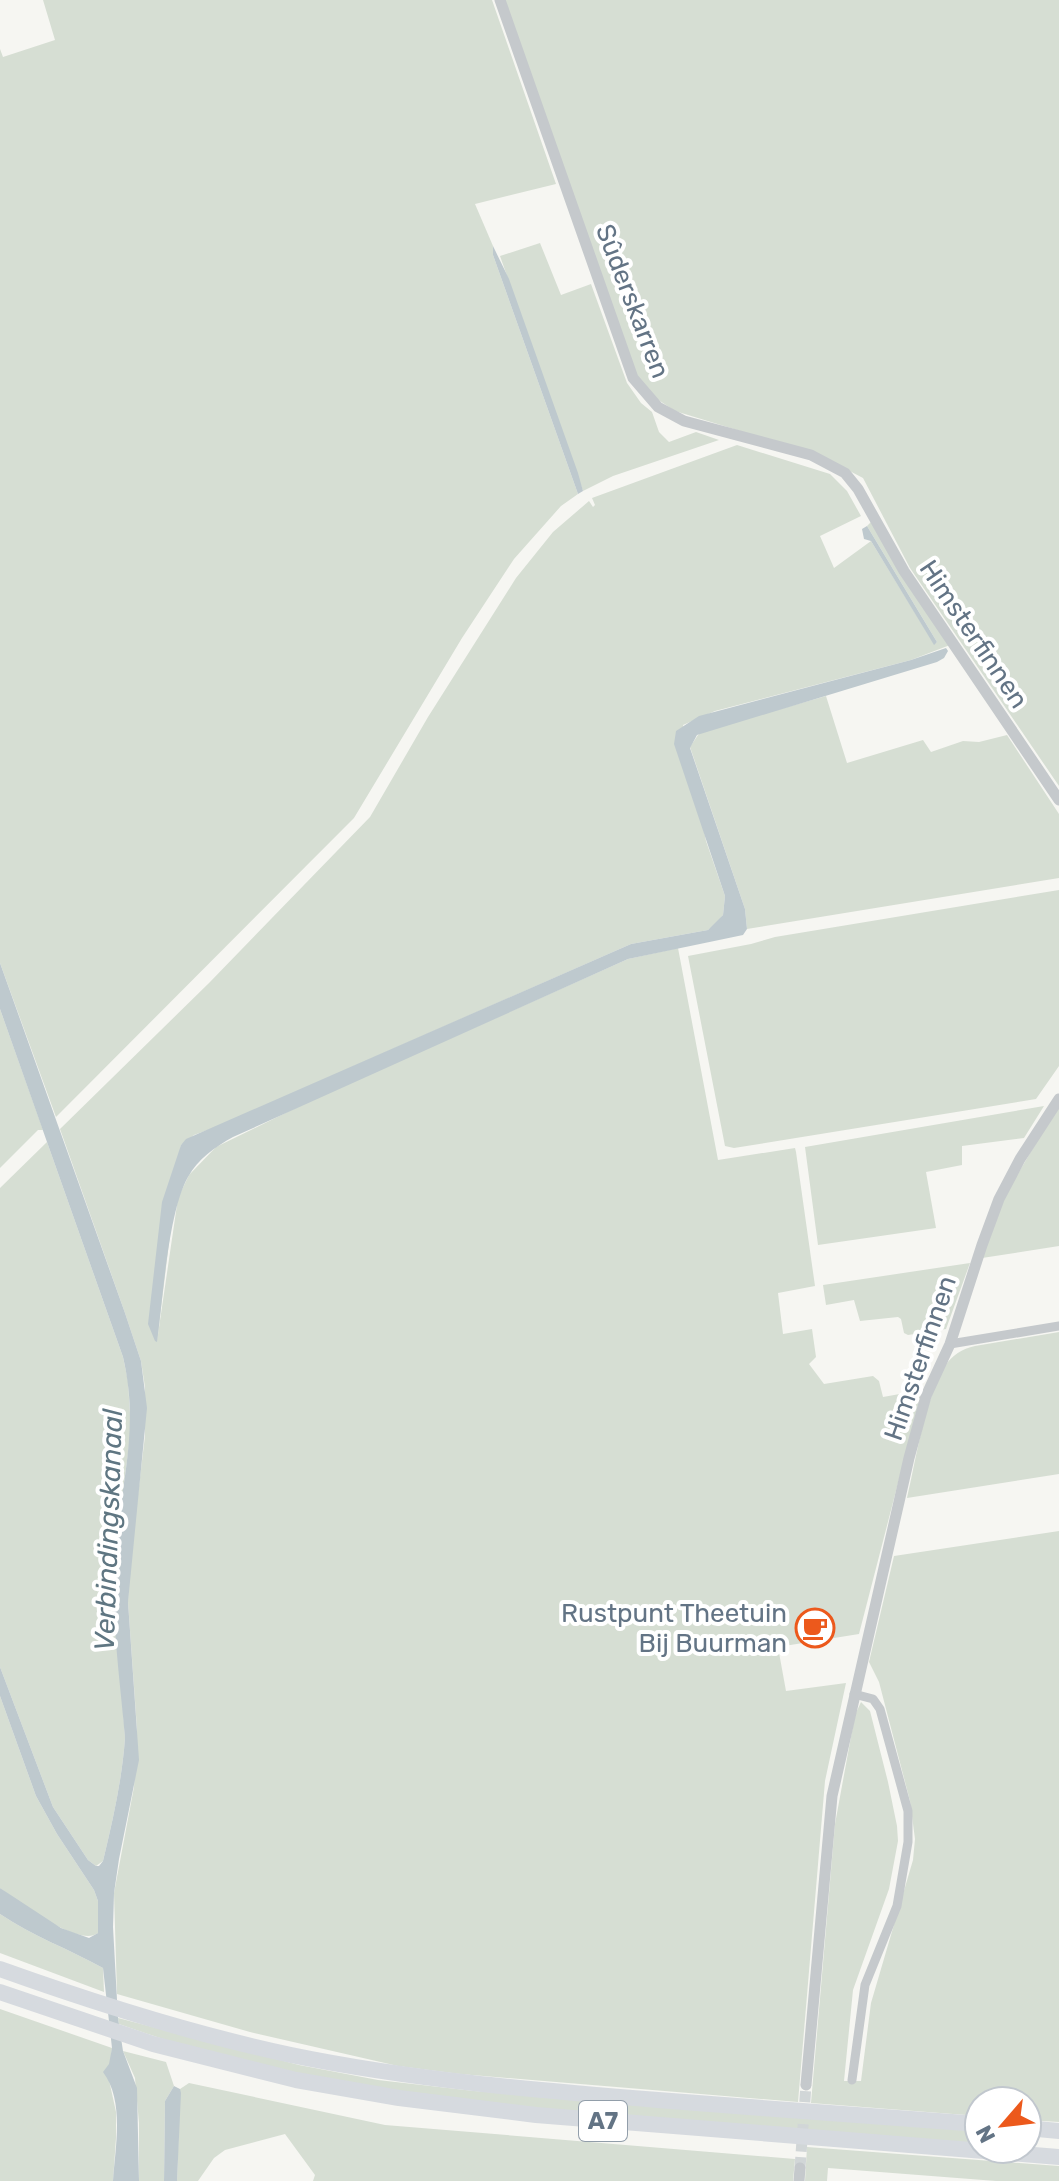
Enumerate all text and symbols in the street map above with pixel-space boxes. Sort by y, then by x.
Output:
street label: Sûderskarren [589,220,676,383]
street label: Himsterfinnen [913,554,1035,714]
street label: Himsterfinnen [878,1272,963,1444]
water label: Verbindingskanaal [88,1407,129,1652]
place label: Rustpunt Theetuin Bij Buurman [561,1598,787,1659]
cafe icon: Rustpunt Theetuin Bij Buurman [794,1607,836,1649]
north arrow [963,2085,1043,2165]
road number: A7 [579,2101,627,2141]
text: N [970,2121,1001,2147]

